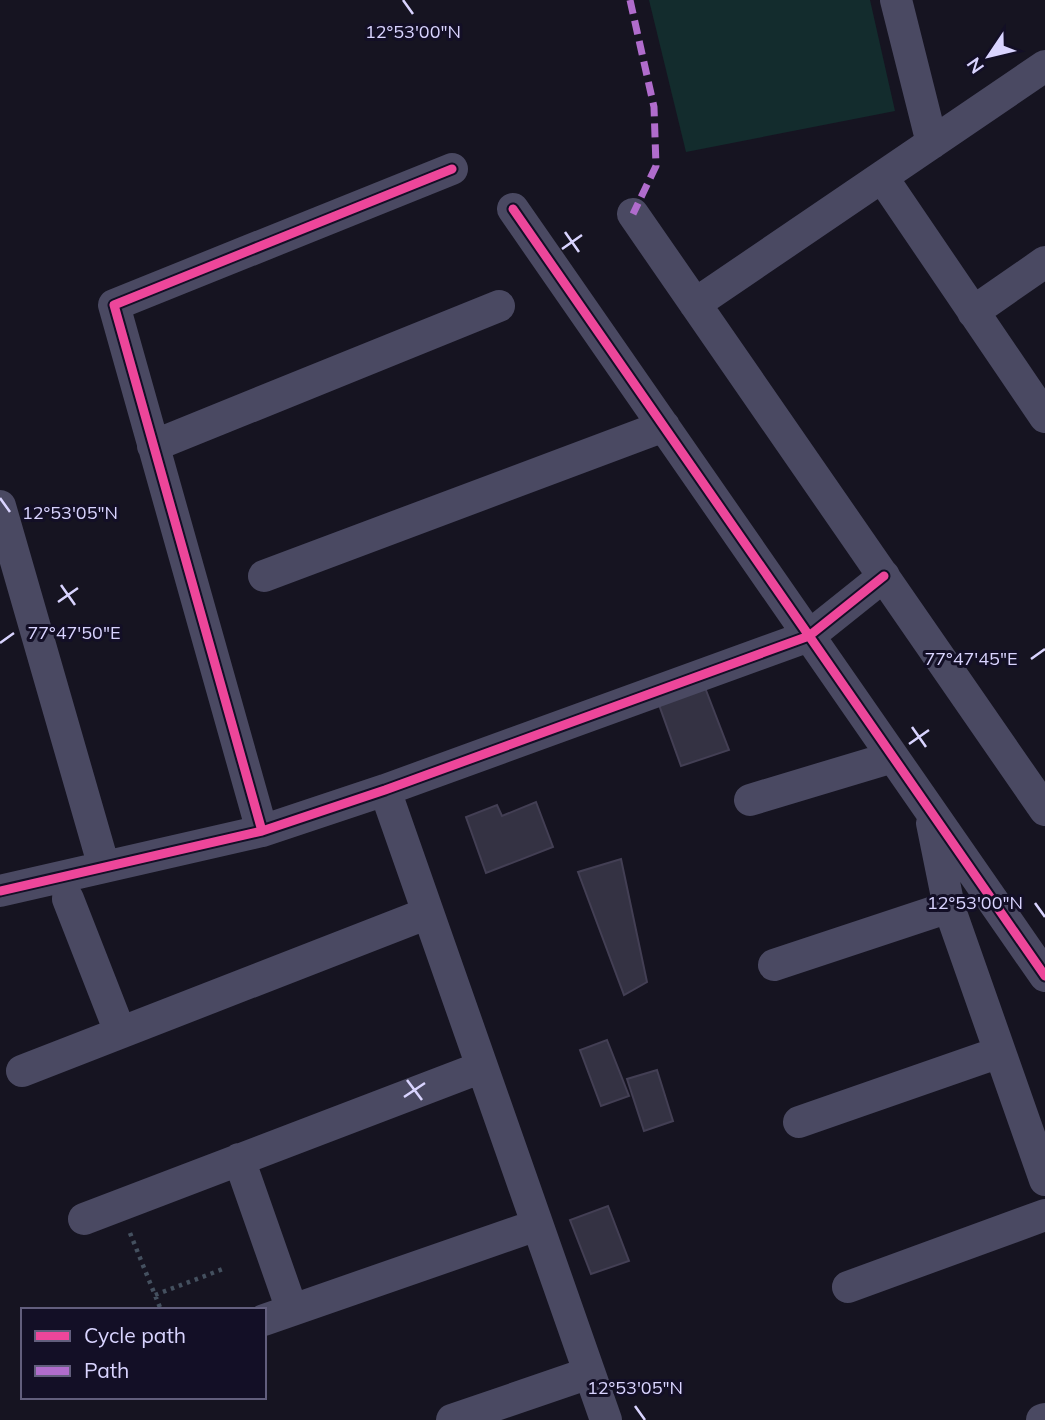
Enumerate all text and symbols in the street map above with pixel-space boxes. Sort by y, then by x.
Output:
text: 12°53'00"N [365,20,461,43]
north arrow [954,21,1024,91]
text: N [961,53,989,79]
text: 12°53'05"N [22,501,118,524]
text: 77°47'50"E [27,621,121,644]
text: 77°47'45"E [924,647,1018,670]
text: 12°53'00"N [927,891,1023,914]
legend [21,1308,266,1399]
text: Cycle path [84,1322,186,1348]
text: Path [84,1357,129,1383]
text: 12°53'05"N [587,1376,683,1399]

